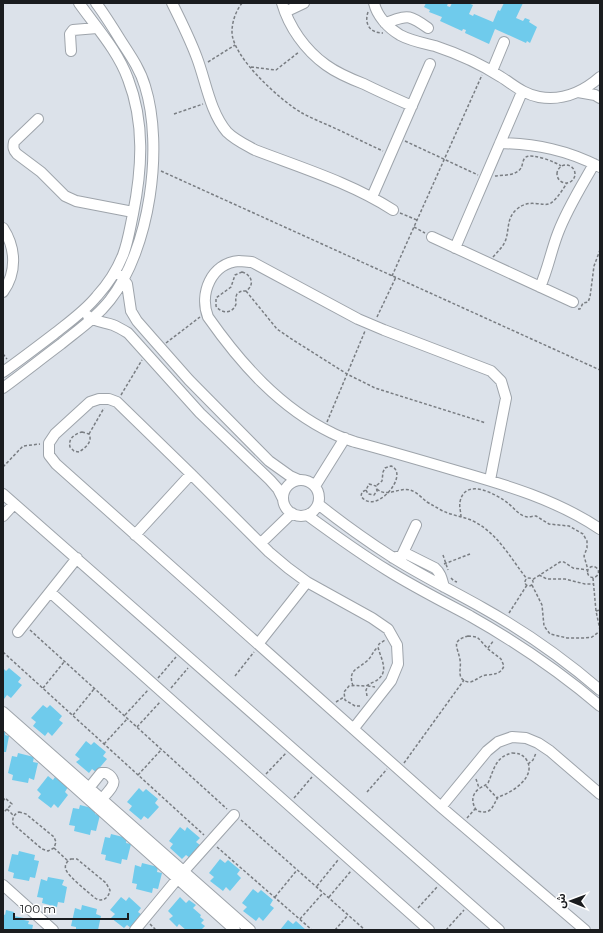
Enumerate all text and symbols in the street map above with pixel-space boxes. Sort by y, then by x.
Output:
north arrow [551,881,591,921]
text: ش [554,893,568,908]
scale bar [14,895,128,921]
text: 100 m [20,901,56,916]

